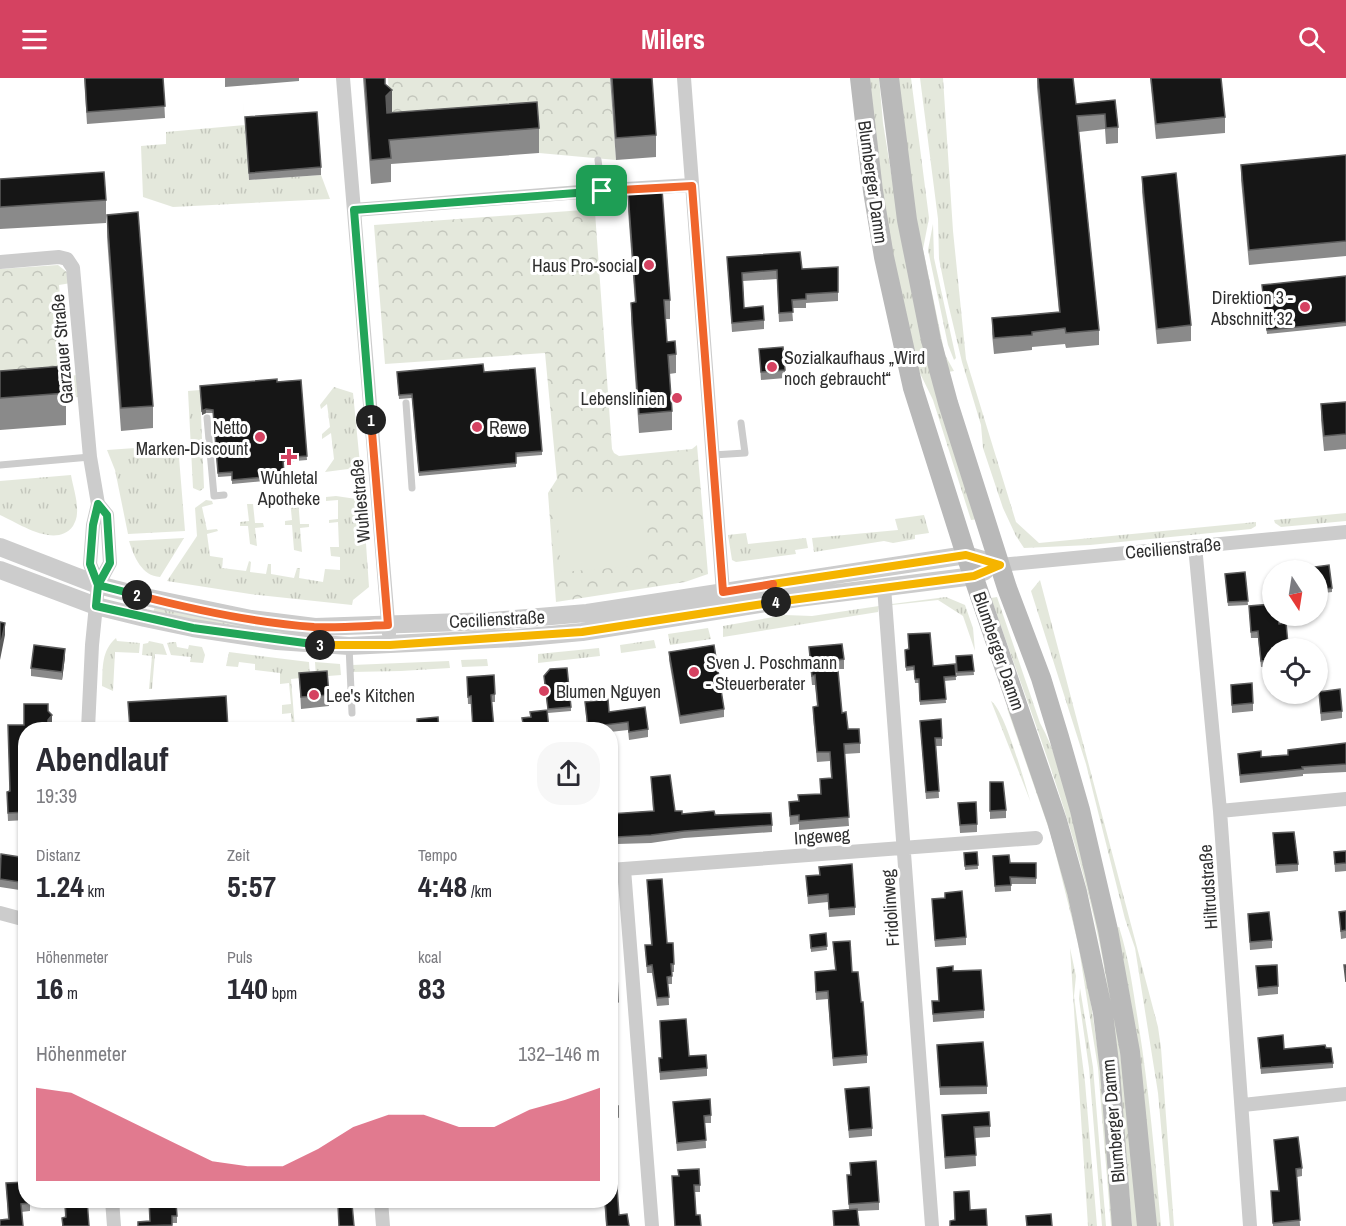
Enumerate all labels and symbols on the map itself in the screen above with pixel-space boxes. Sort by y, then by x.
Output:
street label: Blumberger Damm [852,119,894,245]
pin [576,165,627,216]
place label: Haus Pro-social [532,253,637,278]
marker: Haus Pro-social [642,258,656,272]
place label: Direktion 3 - Abschnitt 32 [1210,285,1293,331]
street label: Garzauer Straße [45,293,79,405]
marker: Direktion 3 - Abschnitt 32 [1298,300,1312,314]
place label: Sozialkaufhaus „Wird noch gebraucht“ [784,345,925,391]
marker: Sozialkaufhaus „Wird noch gebraucht“ [765,360,779,374]
place label: Lebenslinien [580,386,665,411]
marker: Lebenslinien [670,391,684,405]
pin: 1 [356,405,386,435]
place label: Netto Marken-Discount [136,415,248,461]
place label: Rewe [489,415,527,440]
marker: Rewe [470,420,484,434]
marker: Netto Marken-Discount [253,430,267,444]
marker: Wuhletal Apotheke [282,450,296,464]
street label: Wuhlestraße [344,458,376,544]
place label: Wuhletal Apotheke [257,465,320,511]
street label: Cecilienstraße [1124,531,1222,565]
north arrow [1262,560,1328,626]
pin: 2 [122,580,152,610]
pin: 4 [761,587,791,617]
street label: Blumberger Damm [967,588,1031,714]
street label: Cecilienstraße [448,604,546,634]
pin: 3 [305,630,335,660]
place label: Sven J. Poschmann - Steuerberater [706,650,837,696]
marker: Sven J. Poschmann - Steuerberater [687,665,701,679]
place label: Blumen Nguyen [556,679,661,704]
place label: Lee's Kitchen [326,683,415,708]
marker: Blumen Nguyen [537,684,551,698]
marker: Lee's Kitchen [307,688,321,702]
street label: Ingeweg [793,822,851,850]
street label: Hiltrudstraße [1193,844,1223,930]
street label: Fridolinweg [875,868,905,947]
street label: Blumberger Damm [1095,1058,1131,1184]

